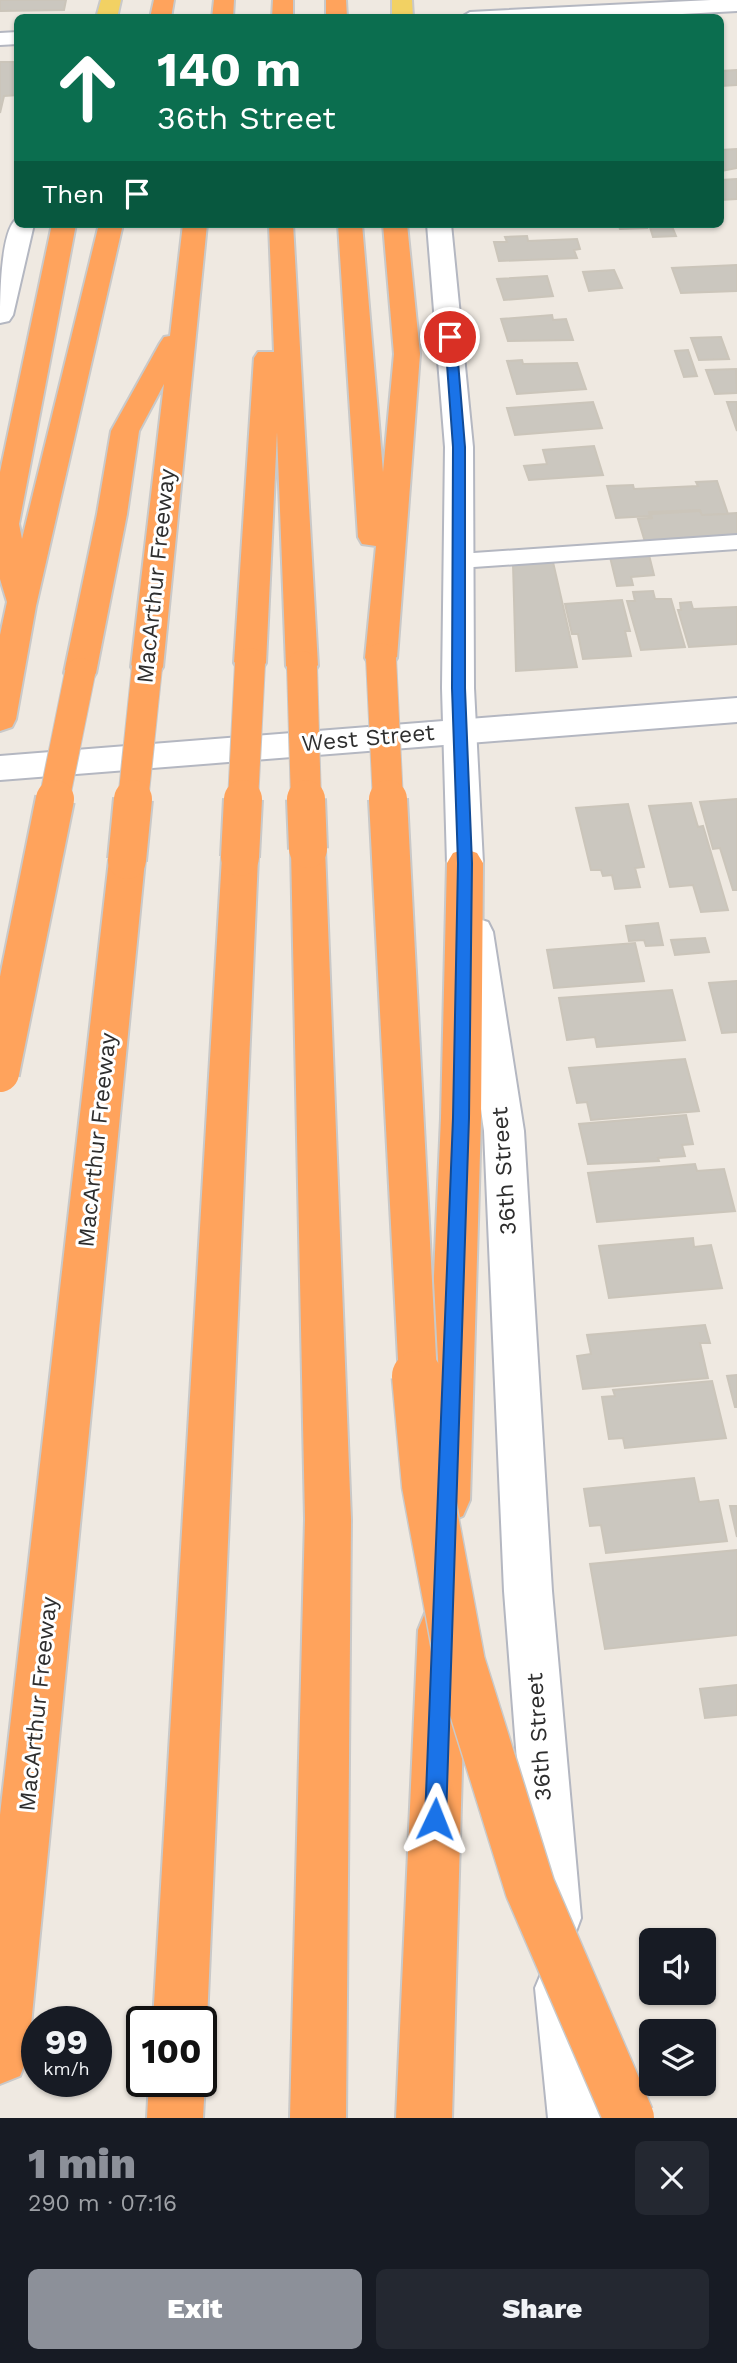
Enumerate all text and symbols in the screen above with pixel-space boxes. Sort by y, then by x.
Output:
text: 140 m [157,40,301,98]
icon: ahead [42,42,133,133]
text: 36th Street [157,99,336,137]
icon: arrive [118,175,156,213]
text: Then [42,179,104,209]
pin [420,307,480,367]
icon: arrive [431,318,469,356]
street label: MacArthur Freeway [131,467,181,685]
street label: West Street [300,719,436,757]
street label: MacArthur Freeway [72,1031,122,1249]
street label: 36th Street [486,1106,522,1236]
street label: MacArthur Freeway [13,1595,63,1813]
street label: 36th Street [521,1672,557,1802]
position arrow [398,1782,472,1856]
map controls [639,1928,716,2096]
button: sound [639,1928,716,2005]
speed limit sign: 100 [126,2006,217,2097]
button: layers [639,2019,716,2096]
text: 99 [45,2021,88,2063]
text: km/h [43,2058,90,2079]
text: 1 min [28,2139,136,2188]
button: close [635,2141,709,2215]
text: 290 m · 07:16 [28,2190,177,2217]
button: Exit [28,2269,362,2349]
button: Share [376,2269,709,2349]

